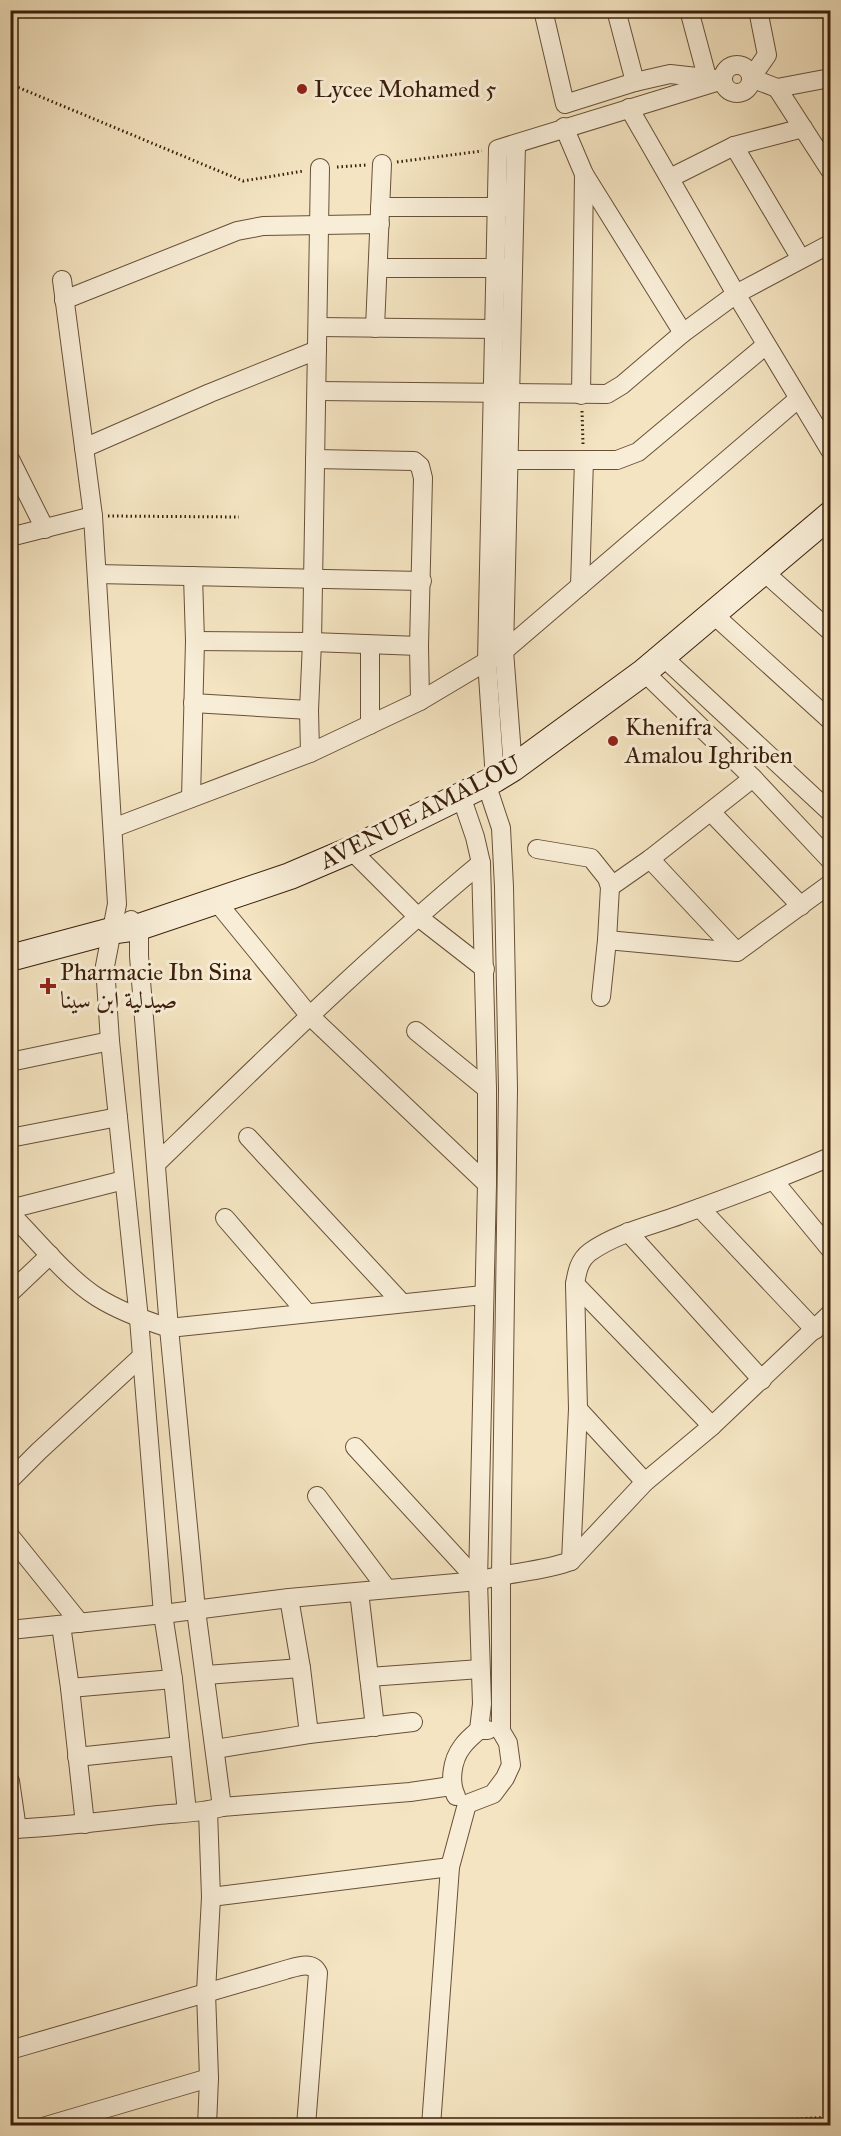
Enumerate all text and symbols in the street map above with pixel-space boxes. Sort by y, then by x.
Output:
place label: Lycee Mohamed 5 [314,74,496,104]
marker: Lycee Mohamed 5 [295,82,309,96]
place label: Khenifra Amalou Ighriben [624,712,793,770]
marker: Khenifra Amalou Ighriben [606,734,620,748]
street label: AVENUE AMALOU [314,748,526,876]
place label: Pharmacie Ibn Sina صيدلية ابن سينا [60,957,253,1015]
marker: Pharmacie Ibn Sina صيدلية ابن سينا [41,979,55,993]

